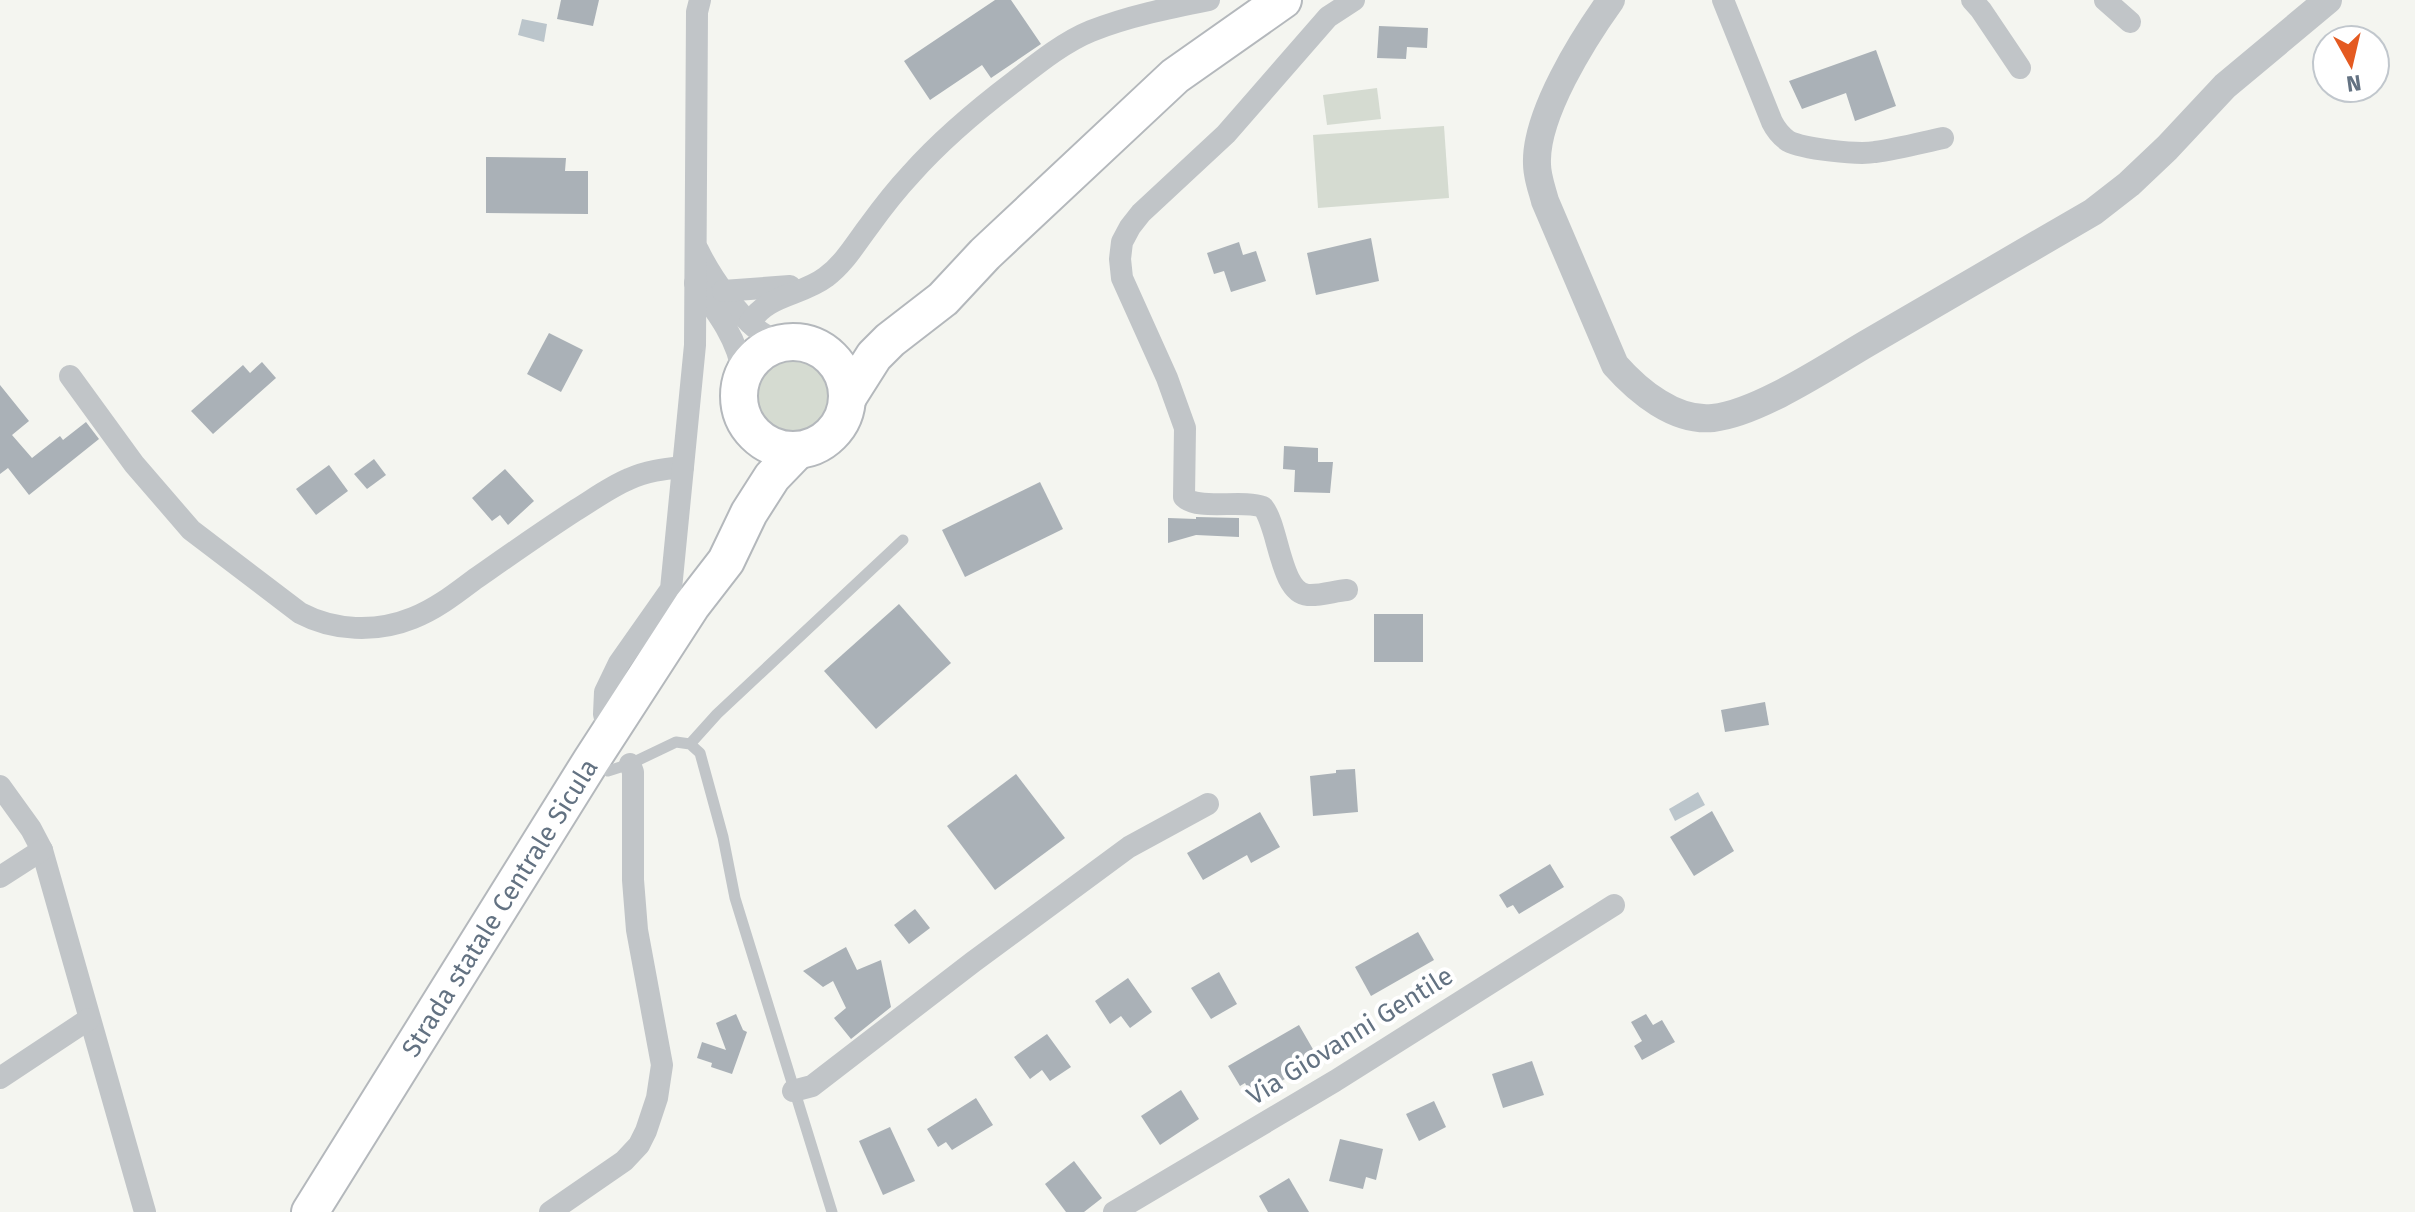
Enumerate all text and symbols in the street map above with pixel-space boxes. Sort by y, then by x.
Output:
north arrow [2311,24,2391,104]
text: N [2345,69,2363,98]
street label: Strada statale Centrale Sicula [395,753,605,1063]
street label: Via Giovanni Gentile [1241,960,1459,1112]

